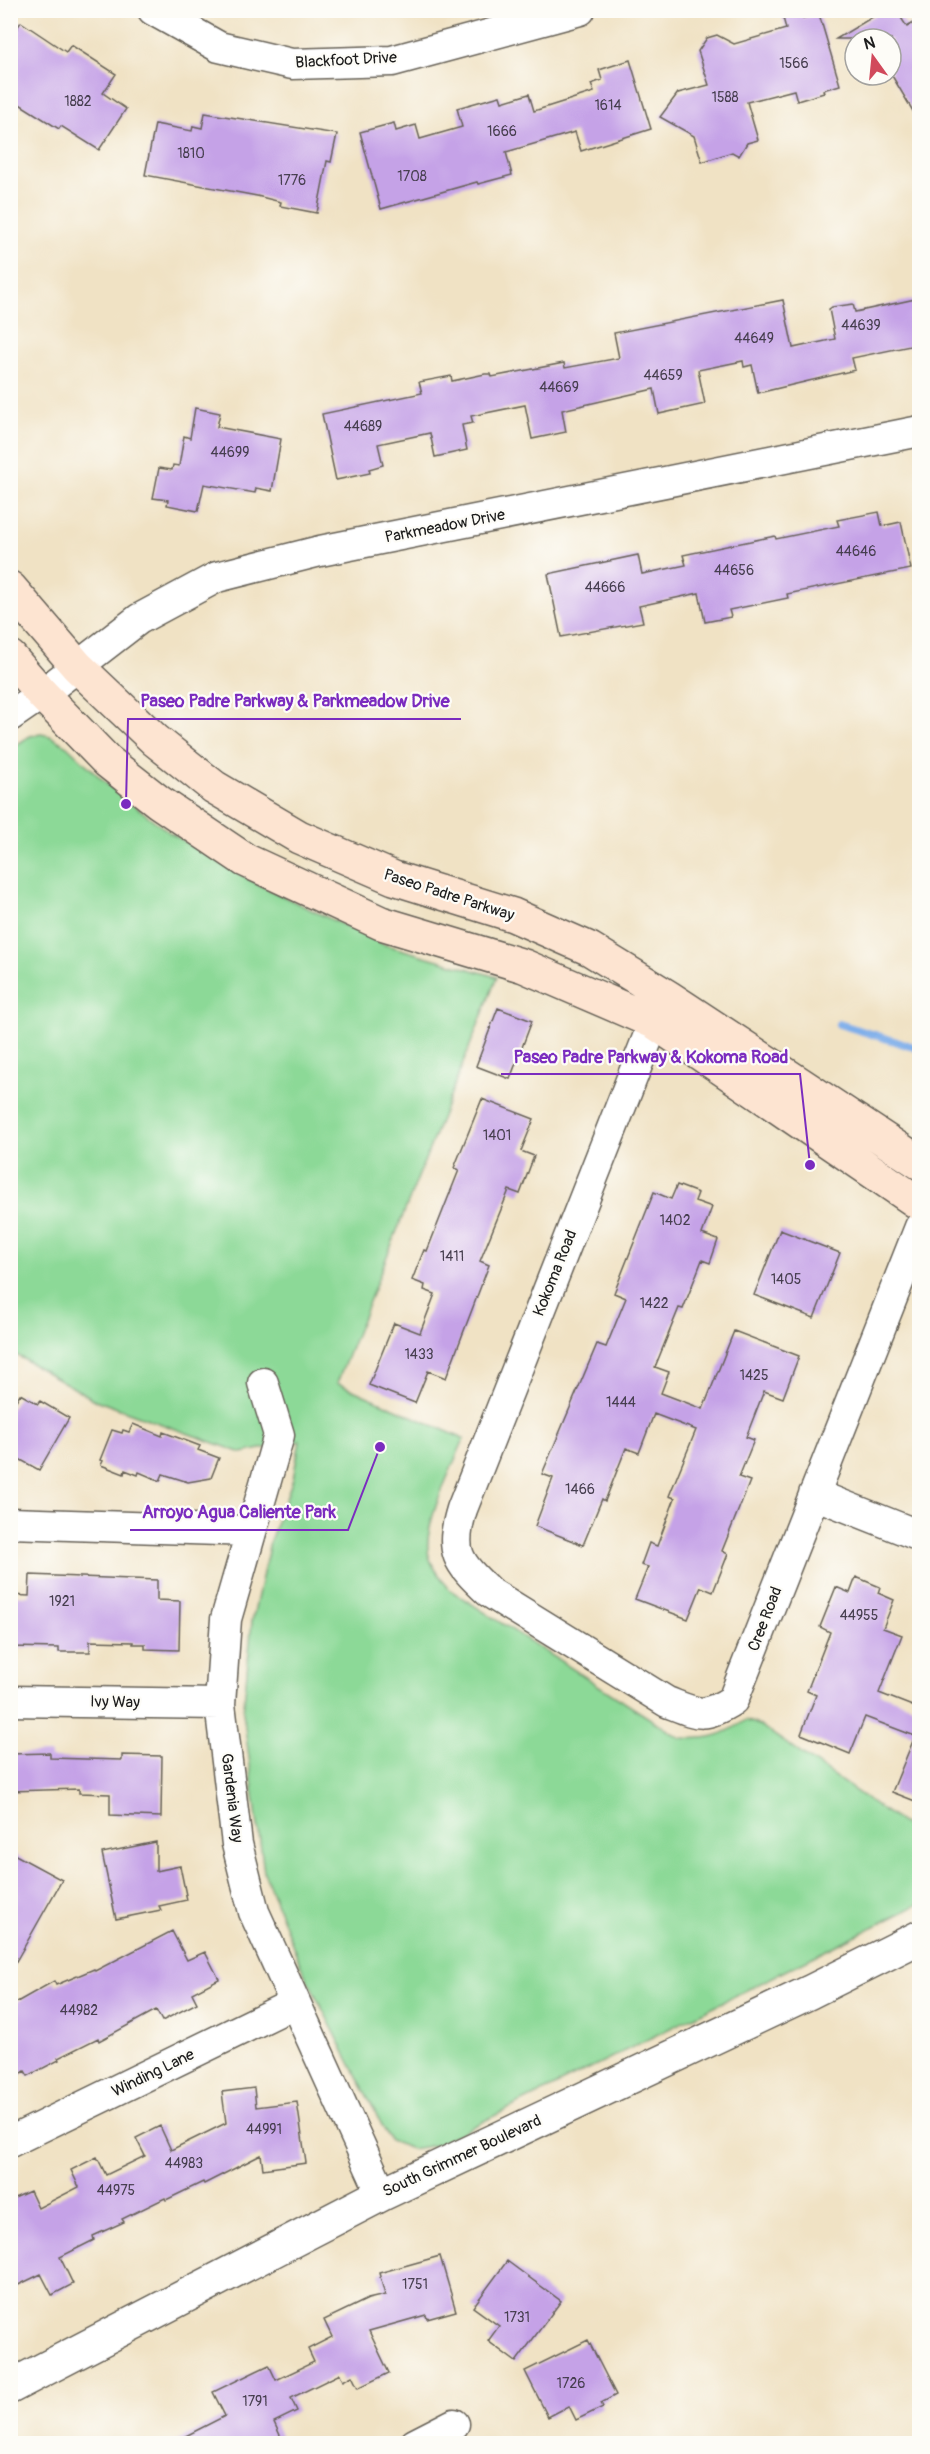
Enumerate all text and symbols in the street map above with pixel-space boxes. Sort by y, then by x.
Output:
north arrow [843,27,903,87]
text: N [862,32,877,55]
street label: Blackfoot Drive [295,47,398,73]
house number: 1566 [779,55,809,72]
house number: 1588 [711,89,739,106]
house number: 1882 [64,93,92,110]
house number: 1614 [594,97,622,114]
house number: 1666 [487,123,517,140]
house number: 1810 [177,145,205,162]
house number: 1708 [397,168,427,185]
house number: 1776 [278,172,306,189]
house number: 44639 [841,317,881,334]
house number: 44649 [734,330,774,347]
house number: 44659 [643,367,683,384]
house number: 44669 [539,379,579,396]
house number: 44689 [344,418,382,435]
house number: 44699 [211,444,249,461]
street label: Parkmeadow Drive [383,505,507,547]
house number: 44646 [836,543,876,560]
house number: 44656 [714,562,754,579]
house number: 44666 [585,579,625,596]
callout: Paseo Padre Parkway & Parkmeadow Drive [128,683,461,719]
text: Paseo Padre Parkway & Parkmeadow Drive [140,690,451,713]
street label: Paseo Padre Parkway [381,864,517,926]
callout: Paseo Padre Parkway & Kokoma Road [501,1038,800,1074]
text: Paseo Padre Parkway & Kokoma Road [514,1046,789,1069]
house number: 1401 [483,1127,511,1144]
house number: 1402 [660,1212,691,1229]
street label: Kokoma Road [529,1227,581,1319]
house number: 1411 [440,1248,464,1265]
house number: 1405 [771,1271,801,1288]
house number: 1422 [639,1295,669,1312]
house number: 1433 [404,1346,434,1363]
house number: 1425 [739,1367,769,1384]
house number: 1444 [606,1394,636,1411]
house number: 1466 [565,1481,595,1498]
callout: Arroyo Agua Caliente Park [130,1494,348,1530]
text: Arroyo Agua Caliente Park [142,1501,337,1524]
street label: Cree Road [744,1584,786,1654]
house number: 1921 [49,1593,75,1610]
house number: 44955 [840,1607,878,1624]
street label: Ivy Way [90,1692,140,1712]
street label: Gardenia Way [217,1752,247,1844]
house number: 44982 [60,2002,98,2019]
street label: Winding Lane [108,2044,198,2102]
street label: South Grimmer Boulevard [379,2110,545,2202]
house number: 44991 [246,2121,282,2138]
house number: 44983 [165,2155,203,2172]
house number: 44975 [97,2182,135,2199]
house number: 1751 [402,2276,428,2293]
house number: 1731 [504,2309,530,2326]
house number: 1726 [557,2375,585,2392]
house number: 1791 [242,2393,268,2410]

